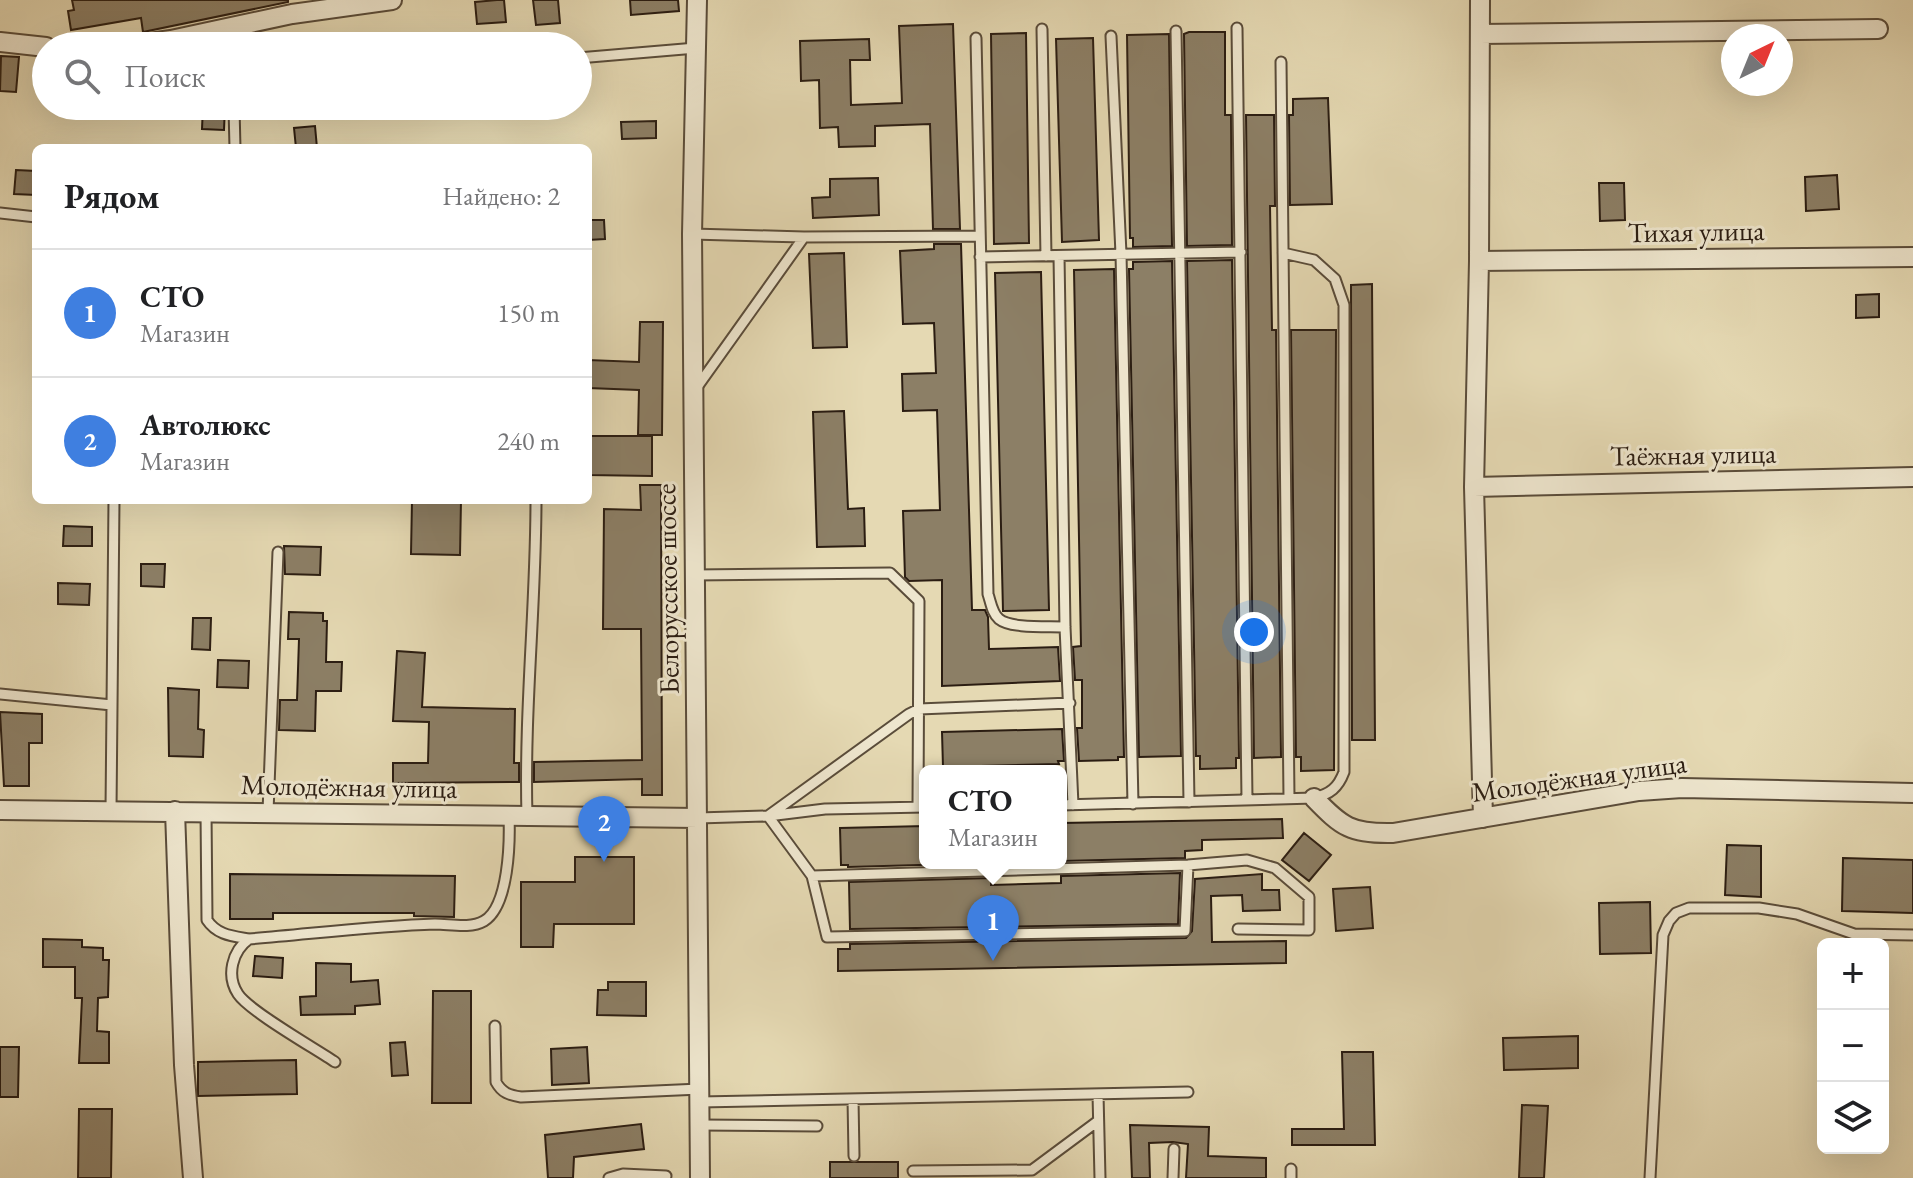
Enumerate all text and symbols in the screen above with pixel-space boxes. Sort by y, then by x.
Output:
north arrow [1721,24,1793,96]
search box [32,32,592,120]
icon: search [60,54,104,98]
text: Поиск [124,57,206,96]
text: Рядом [64,174,159,218]
text: Найдено: 2 [442,179,560,213]
street label: Тихая улица [1627,212,1766,250]
text: СТО [140,277,204,316]
text: 1 [83,296,97,330]
text: 150 m [497,296,560,330]
text: Магазин [140,316,230,350]
text: Автолюкс [140,405,271,444]
text: 2 [83,424,97,458]
text: 240 m [497,424,560,458]
street label: Таёжная улица [1610,435,1777,473]
text: Магазин [140,444,230,478]
street label: Белорусское шоссе [647,483,687,695]
your location [1234,612,1274,652]
street label: Молодёжная улица [1469,744,1690,810]
popup [919,765,1067,869]
street label: Молодёжная улица [240,766,458,806]
text: СТО [948,781,1012,820]
pin: 2 [578,796,630,862]
text: Магазин [948,820,1038,854]
pin: 1 [967,895,1019,961]
map controls [1817,938,1889,1154]
button: + [1817,938,1889,1010]
button: − [1817,1010,1889,1082]
button: layers [1817,1082,1889,1154]

